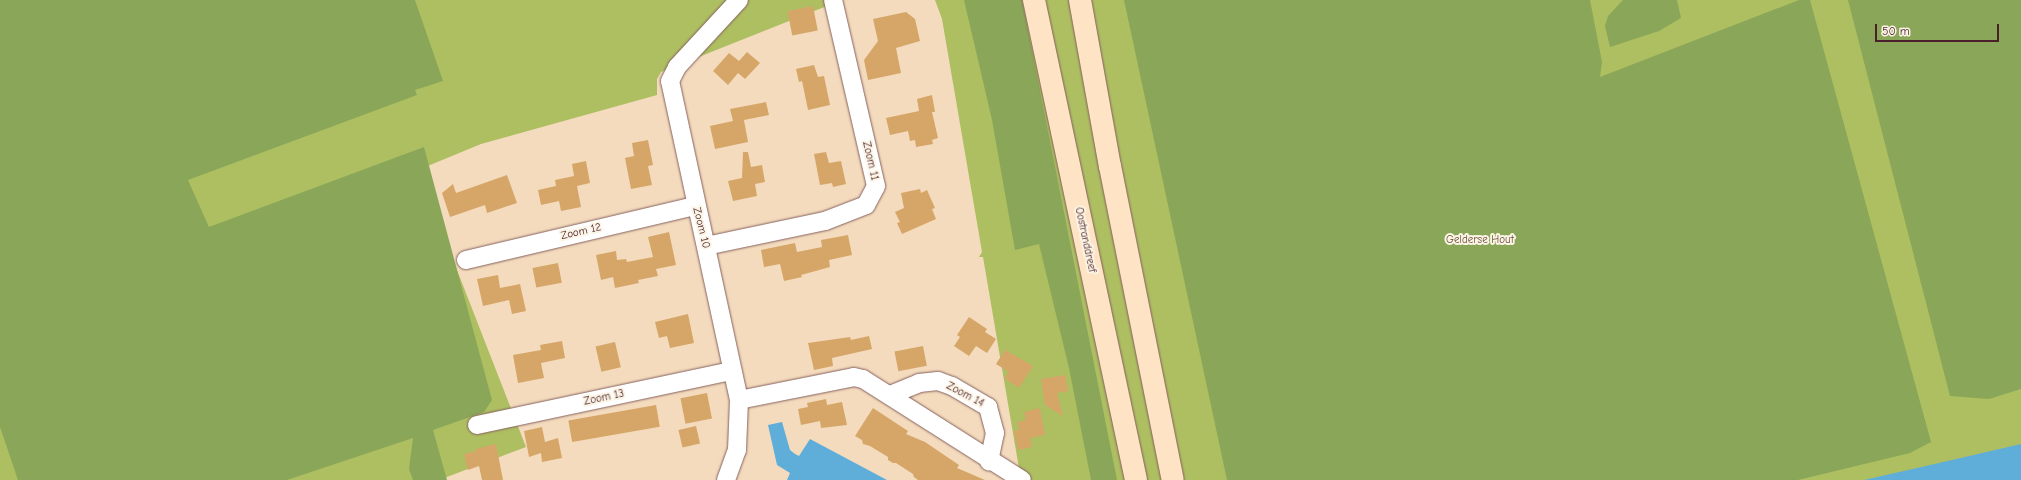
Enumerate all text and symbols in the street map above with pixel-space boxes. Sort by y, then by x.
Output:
scale bar [1877,16,2001,42]
text: 50 m [1882,24,1910,38]
street label: Zoom 11 [859,140,881,182]
street label: Zoom 10 [690,206,712,250]
street label: Oostranddreef [1072,206,1098,274]
street label: Zoom 12 [560,221,602,243]
park label: Gelderse Hout [1446,233,1514,247]
street label: Zoom 14 [944,380,986,410]
street label: Zoom 13 [583,387,625,409]

